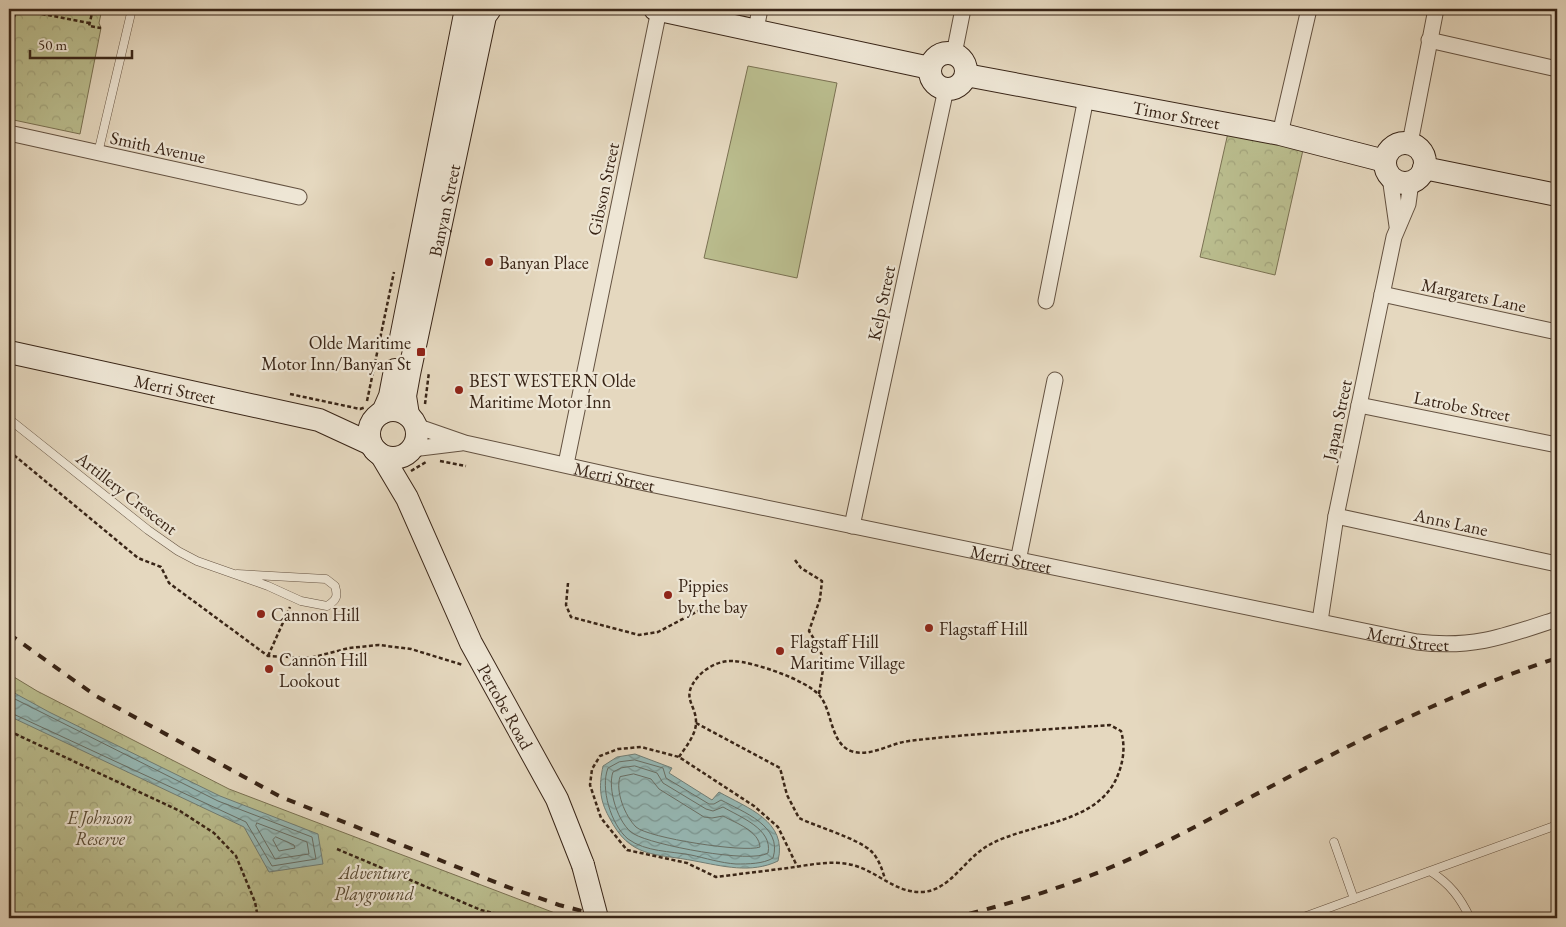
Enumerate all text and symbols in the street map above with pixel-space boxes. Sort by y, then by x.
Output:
scale bar [30,28,132,60]
text: 50 m [38,35,67,54]
street label: Timor Street [1131,95,1222,134]
street label: Smith Avenue [108,126,208,168]
street label: Gibson Street [582,140,624,237]
street label: Banyan Street [423,162,465,259]
place label: Banyan Place [499,251,589,274]
marker: Banyan Place [483,256,495,268]
street label: Kelp Street [862,263,900,343]
street label: Margarets Lane [1420,273,1528,317]
place label: Olde Maritime Motor Inn/Banyan St [261,331,411,375]
marker: Olde Maritime Motor Inn/Banyan St [415,346,427,358]
street label: Merri Street [132,368,218,409]
place label: BEST WESTERN Olde Maritime Motor Inn [469,369,636,413]
street label: Japan Street [1317,377,1357,465]
marker: BEST WESTERN Olde Maritime Motor Inn [453,384,465,396]
street label: Latrobe Street [1412,385,1512,427]
street label: Artillery Crescent [71,446,183,540]
street label: Merri Street [572,456,657,496]
street label: Anns Lane [1411,503,1490,541]
street label: Merri Street [968,539,1054,578]
place label: Pippies by the bay [678,574,748,618]
marker: Pippies by the bay [662,589,674,601]
place label: Cannon Hill [271,603,360,626]
marker: Cannon Hill [255,608,267,620]
place label: Flagstaff Hill [939,617,1028,640]
street label: Merri Street [1365,621,1449,655]
marker: Flagstaff Hill [923,622,935,634]
place label: Flagstaff Hill Maritime Village [790,630,905,674]
marker: Flagstaff Hill Maritime Village [774,645,786,657]
place label: Cannon Hill Lookout [279,648,368,692]
street label: Pertobe Road [473,660,539,754]
marker: Cannon Hill Lookout [263,663,275,675]
park label: E Johnson Reserve [66,806,133,850]
park label: Adventure Playground [334,861,415,906]

